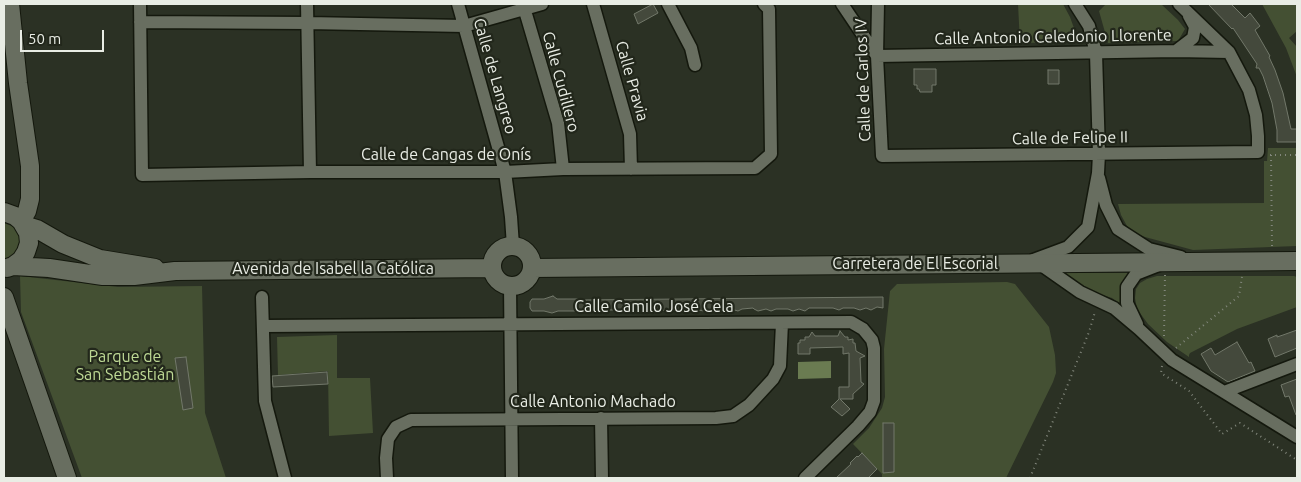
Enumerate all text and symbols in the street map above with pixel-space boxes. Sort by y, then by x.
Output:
street label: Calle de Langreo [469,16,521,136]
street label: Calle de Carlos IV [851,18,875,142]
scale bar [22,20,106,52]
street label: Calle Antonio Celedonio Llorente [934,25,1172,49]
street label: Calle Cudillero [538,29,584,135]
text: 50 m [28,30,61,47]
street label: Calle Pravia [611,39,653,123]
street label: Calle de Felipe II [1012,127,1128,149]
street label: Calle de Cangas de Onís [361,145,531,165]
street label: Carretera de El Escorial [832,254,998,274]
street label: Avenida de Isabel la Católica [232,259,434,279]
street label: Calle Camilo José Cela [574,297,734,317]
park label: Parque de San Sebastián [76,347,174,385]
street label: Calle Antonio Machado [510,392,676,412]

